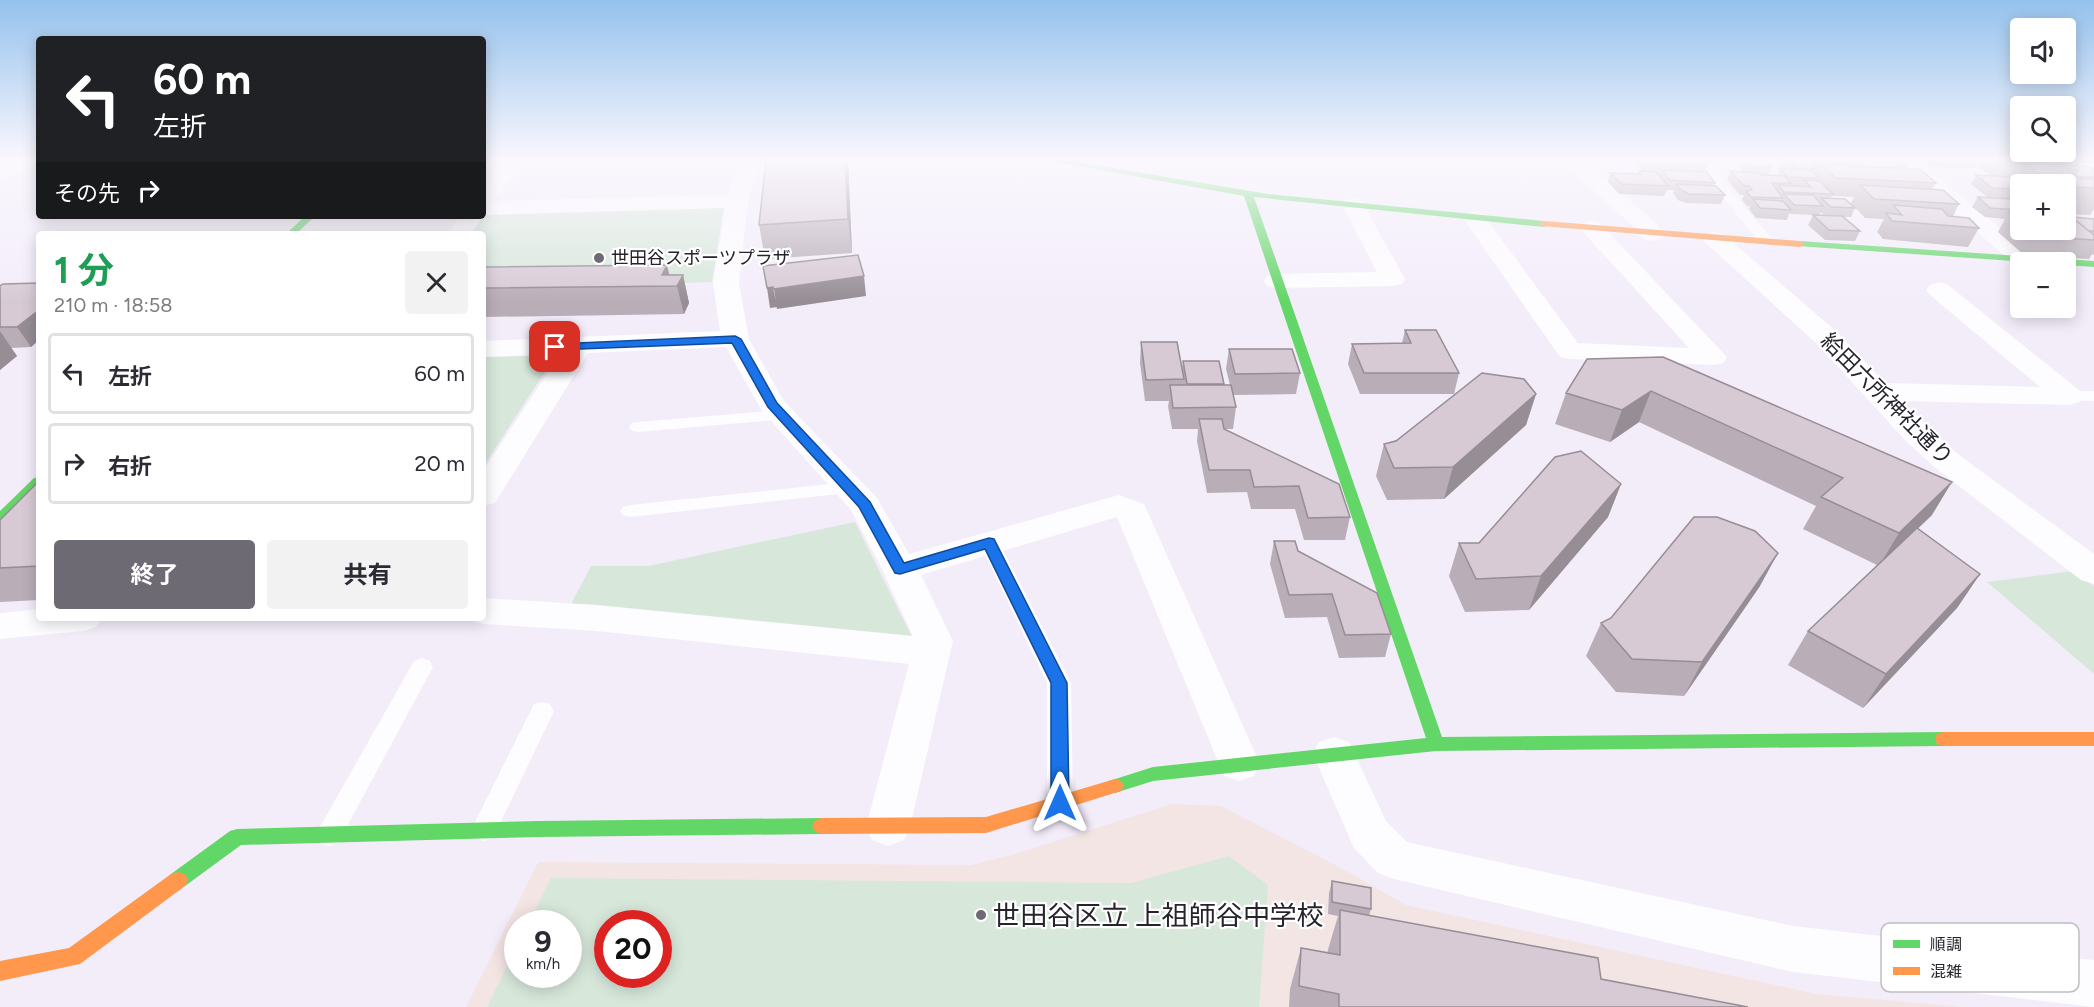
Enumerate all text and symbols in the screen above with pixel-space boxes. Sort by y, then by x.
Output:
map controls [2010,18,2076,318]
button: sound [2010,18,2076,84]
text: 60 m [153,54,251,105]
icon: left [54,60,132,138]
button: search [2010,96,2076,162]
text: 左折 [153,110,207,143]
icon: right [132,174,165,207]
button: + [2010,174,2076,240]
text: その先 [54,180,120,207]
place label: 世田谷スポーツプラザ [611,247,791,269]
text: 1 分 [54,249,114,292]
button: close [405,251,468,314]
marker: 世田谷スポーツプラザ [592,251,606,265]
button: − [2010,252,2076,318]
text: 210 m · 18:58 [54,293,173,317]
pin [529,321,580,372]
street label: 給田六所神社通り [1815,327,1959,471]
icon: arrive [538,330,571,363]
icon: left [57,357,90,390]
text: 60 m [414,360,465,387]
text: 左折 [108,363,152,390]
icon: right [57,447,90,480]
text: 20 m [414,450,465,477]
text: 右折 [108,453,152,480]
button: 終了 [54,540,255,609]
button: 共有 [267,540,468,609]
position arrow [1028,771,1092,835]
place label: 世田谷区立 上祖師谷中学校 [993,899,1324,932]
marker: 世田谷区立 上祖師谷中学校 [974,908,988,922]
speed limit sign: 20 [594,910,672,988]
text: 9 [534,923,552,960]
legend [1881,923,2079,992]
text: 順調 [1930,935,1962,954]
text: km/h [526,955,560,973]
text: 混雑 [1930,962,1962,981]

